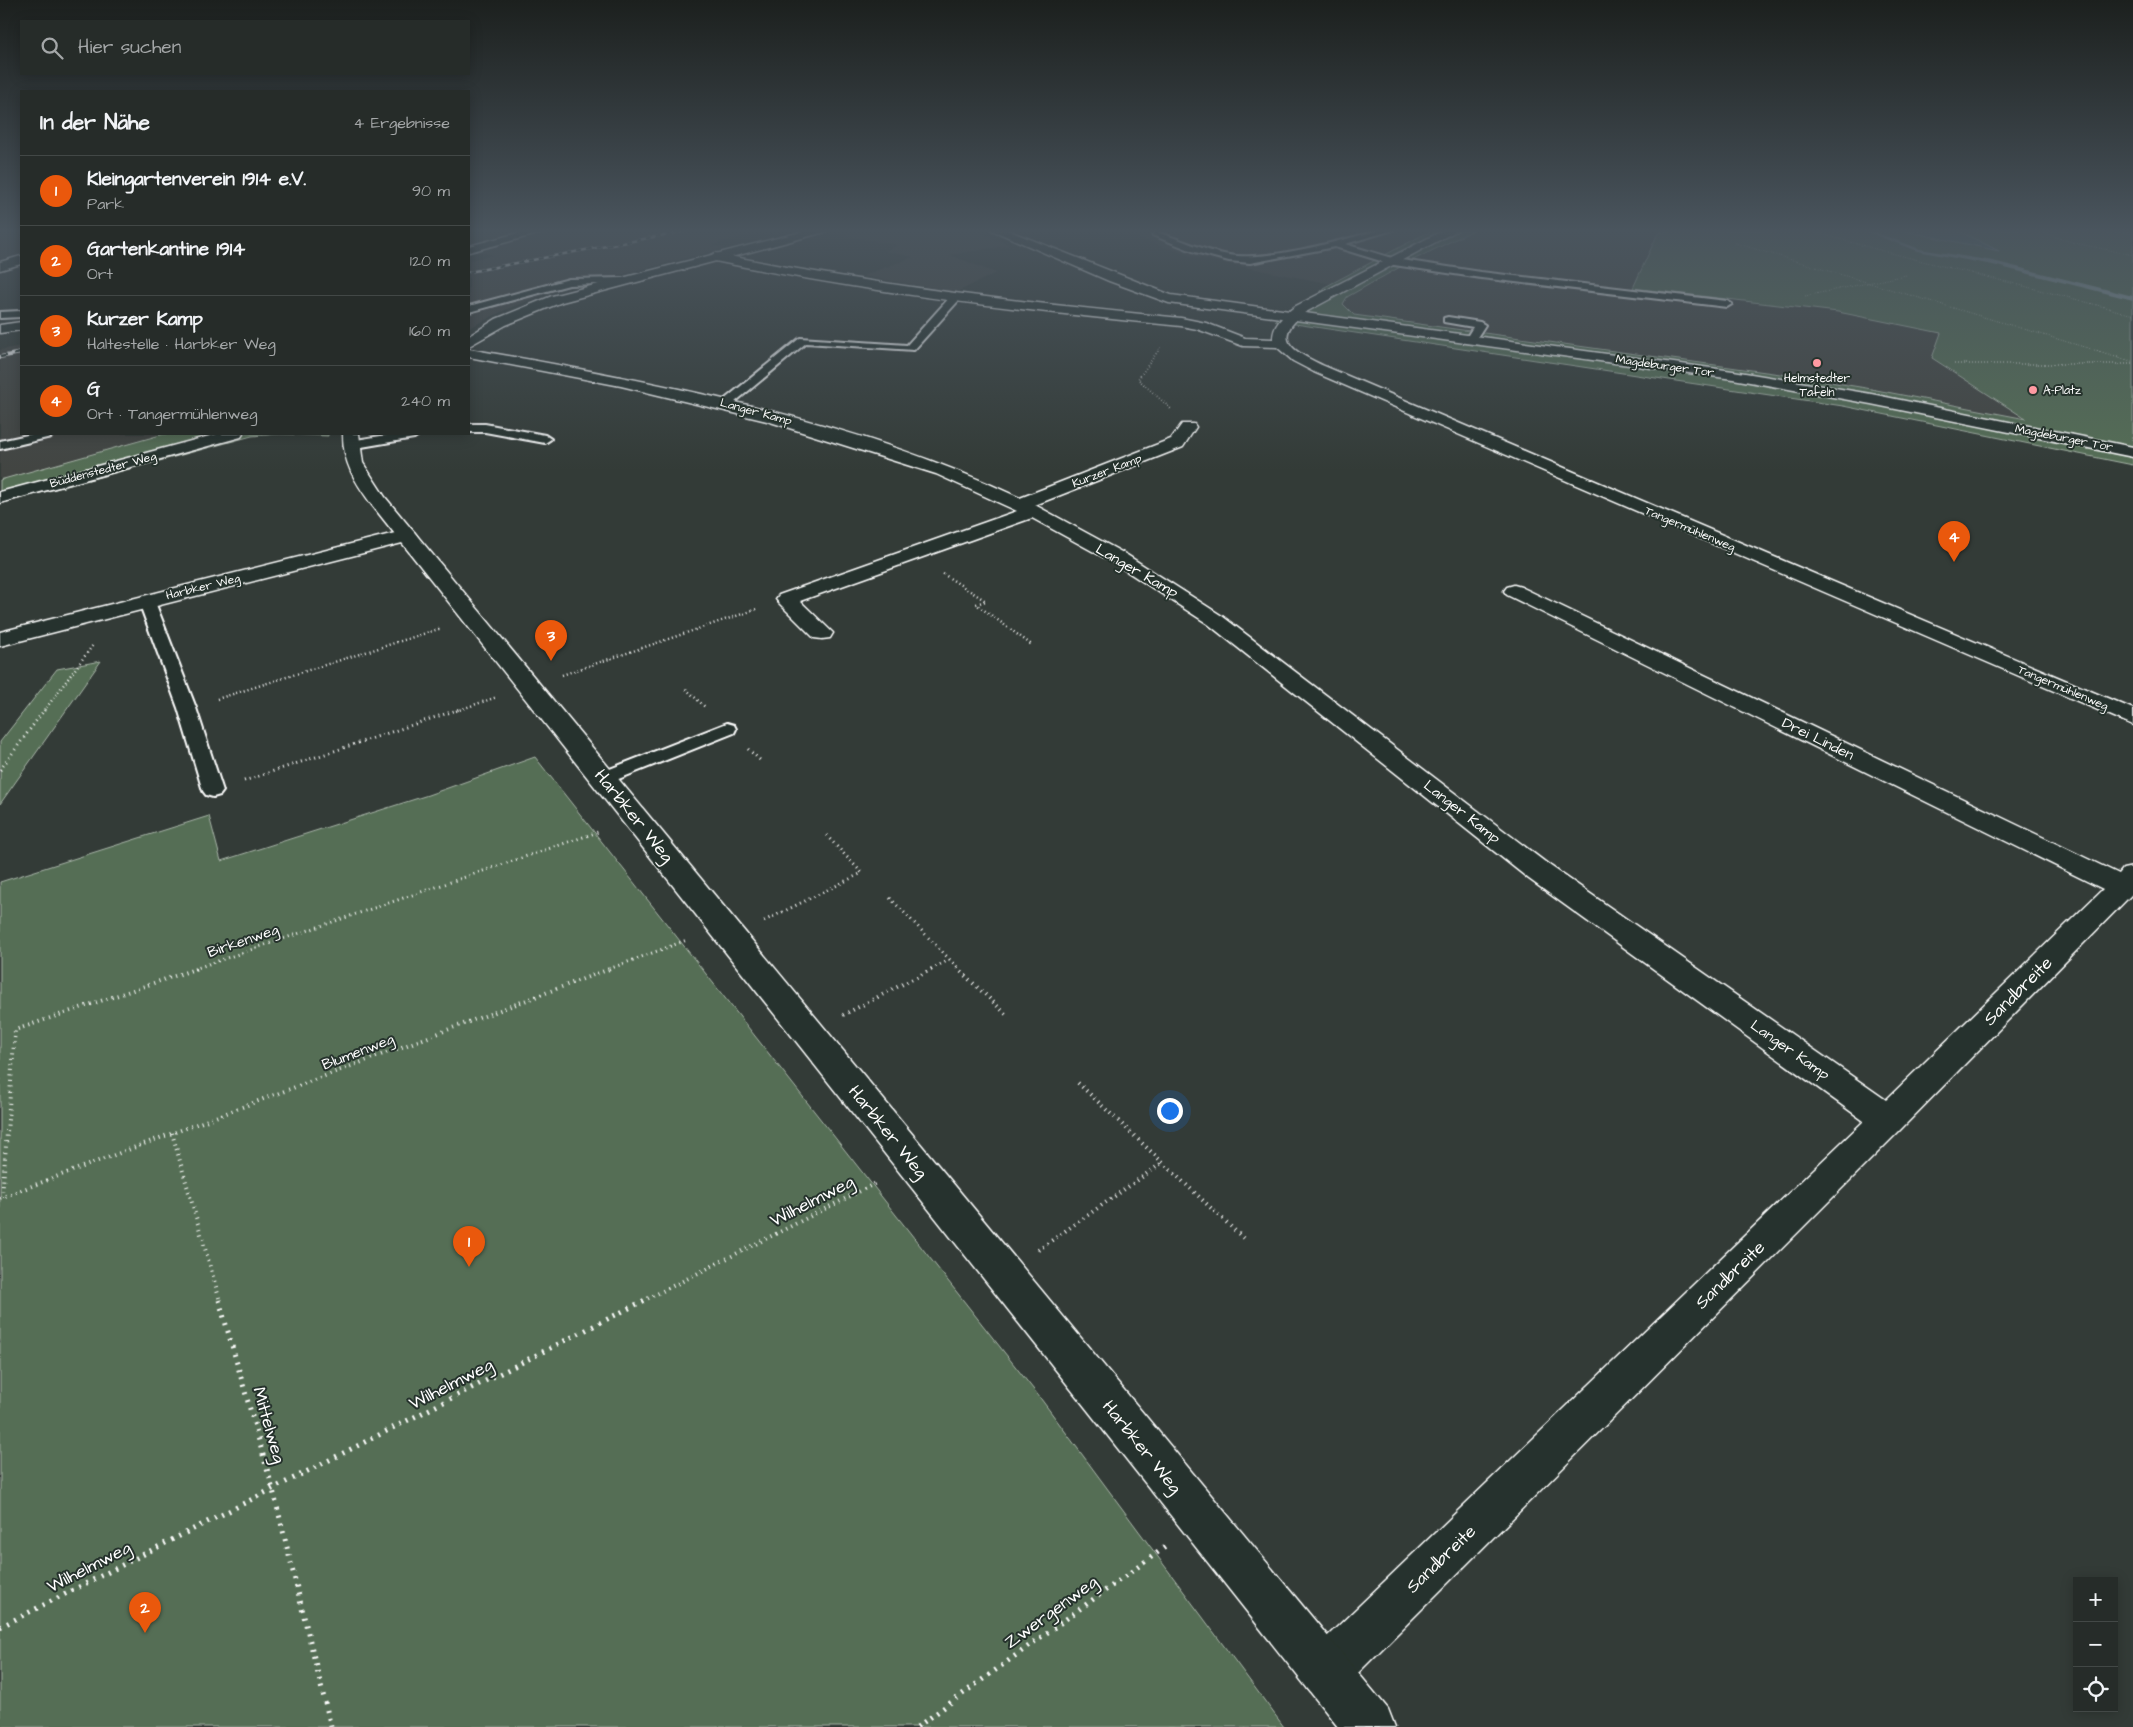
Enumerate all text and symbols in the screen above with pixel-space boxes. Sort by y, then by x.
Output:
search box [20,20,470,75]
icon: search [38,34,66,62]
text: Hier suchen [78,34,181,61]
text: In der Nähe [40,108,150,137]
text: 4 Ergebnisse [353,112,450,134]
text: Kleingartenverein 1914 e.V. [87,166,306,193]
text: 1 [55,180,57,202]
text: 90 m [412,180,450,202]
text: Park [87,193,124,215]
text: Gartenkantine 1914 [87,236,245,263]
text: 2 [51,250,61,272]
text: 120 m [410,250,450,272]
text: Ort [87,263,113,285]
text: Kurzer Kamp [87,306,203,333]
text: 3 [52,320,60,342]
text: 160 m [409,320,450,342]
text: Haltestelle · Harbker Weg [87,333,276,355]
street label: Magdeburger Tor [1615,351,1716,382]
marker: Helmstedter Tafeln [1811,357,1823,369]
place label: Helmstedter Tafeln [1784,370,1851,401]
text: G [87,376,100,403]
place label: A-Platz [2043,382,2081,399]
marker: A-Platz [2027,384,2039,396]
text: 4 [51,390,61,412]
text: 240 m [401,390,450,412]
street label: Langer Kamp [718,394,794,431]
text: Ort · Tangermühlenweg [87,403,257,425]
street label: Magdeburger Tor [2013,420,2115,457]
street label: Büddenstedter Weg [48,448,158,493]
street label: Kurzer Kamp [1070,450,1145,492]
street label: Tangermühlenweg [1642,502,1738,557]
pin: 4 [1938,521,1970,562]
street label: Langer Kamp [1091,539,1182,604]
street label: Harbker Weg [164,570,242,605]
pin: 3 [535,620,567,661]
street label: Tangermühlenweg [2015,661,2111,716]
street label: Drei Linden [1778,712,1858,766]
street label: Harbker Weg [588,764,680,869]
street label: Langer Kamp [1419,775,1505,850]
street label: Birkenweg [205,919,282,964]
street label: Sandbreite [1978,951,2058,1031]
street label: Langer Kamp [1746,1015,1834,1086]
street label: Blumenweg [319,1029,398,1076]
street label: Harbker Weg [842,1080,934,1185]
your location [1157,1098,1183,1124]
street label: Wilhelmweg [766,1169,859,1234]
pin: 1 [453,1226,485,1267]
street label: Sandbreite [1689,1235,1771,1315]
street label: Wilhelmweg [405,1352,498,1417]
street label: Mittelweg [245,1384,292,1466]
street label: Harbker Weg [1096,1395,1188,1500]
street label: Sandbreite [1400,1519,1482,1599]
street label: Wilhelmweg [43,1535,136,1600]
street label: Zwergenweg [999,1570,1103,1655]
map controls [2073,1577,2118,1712]
button: + [2073,1577,2118,1622]
pin: 2 [129,1592,161,1633]
button: − [2073,1622,2118,1667]
button: locate [2073,1667,2118,1712]

